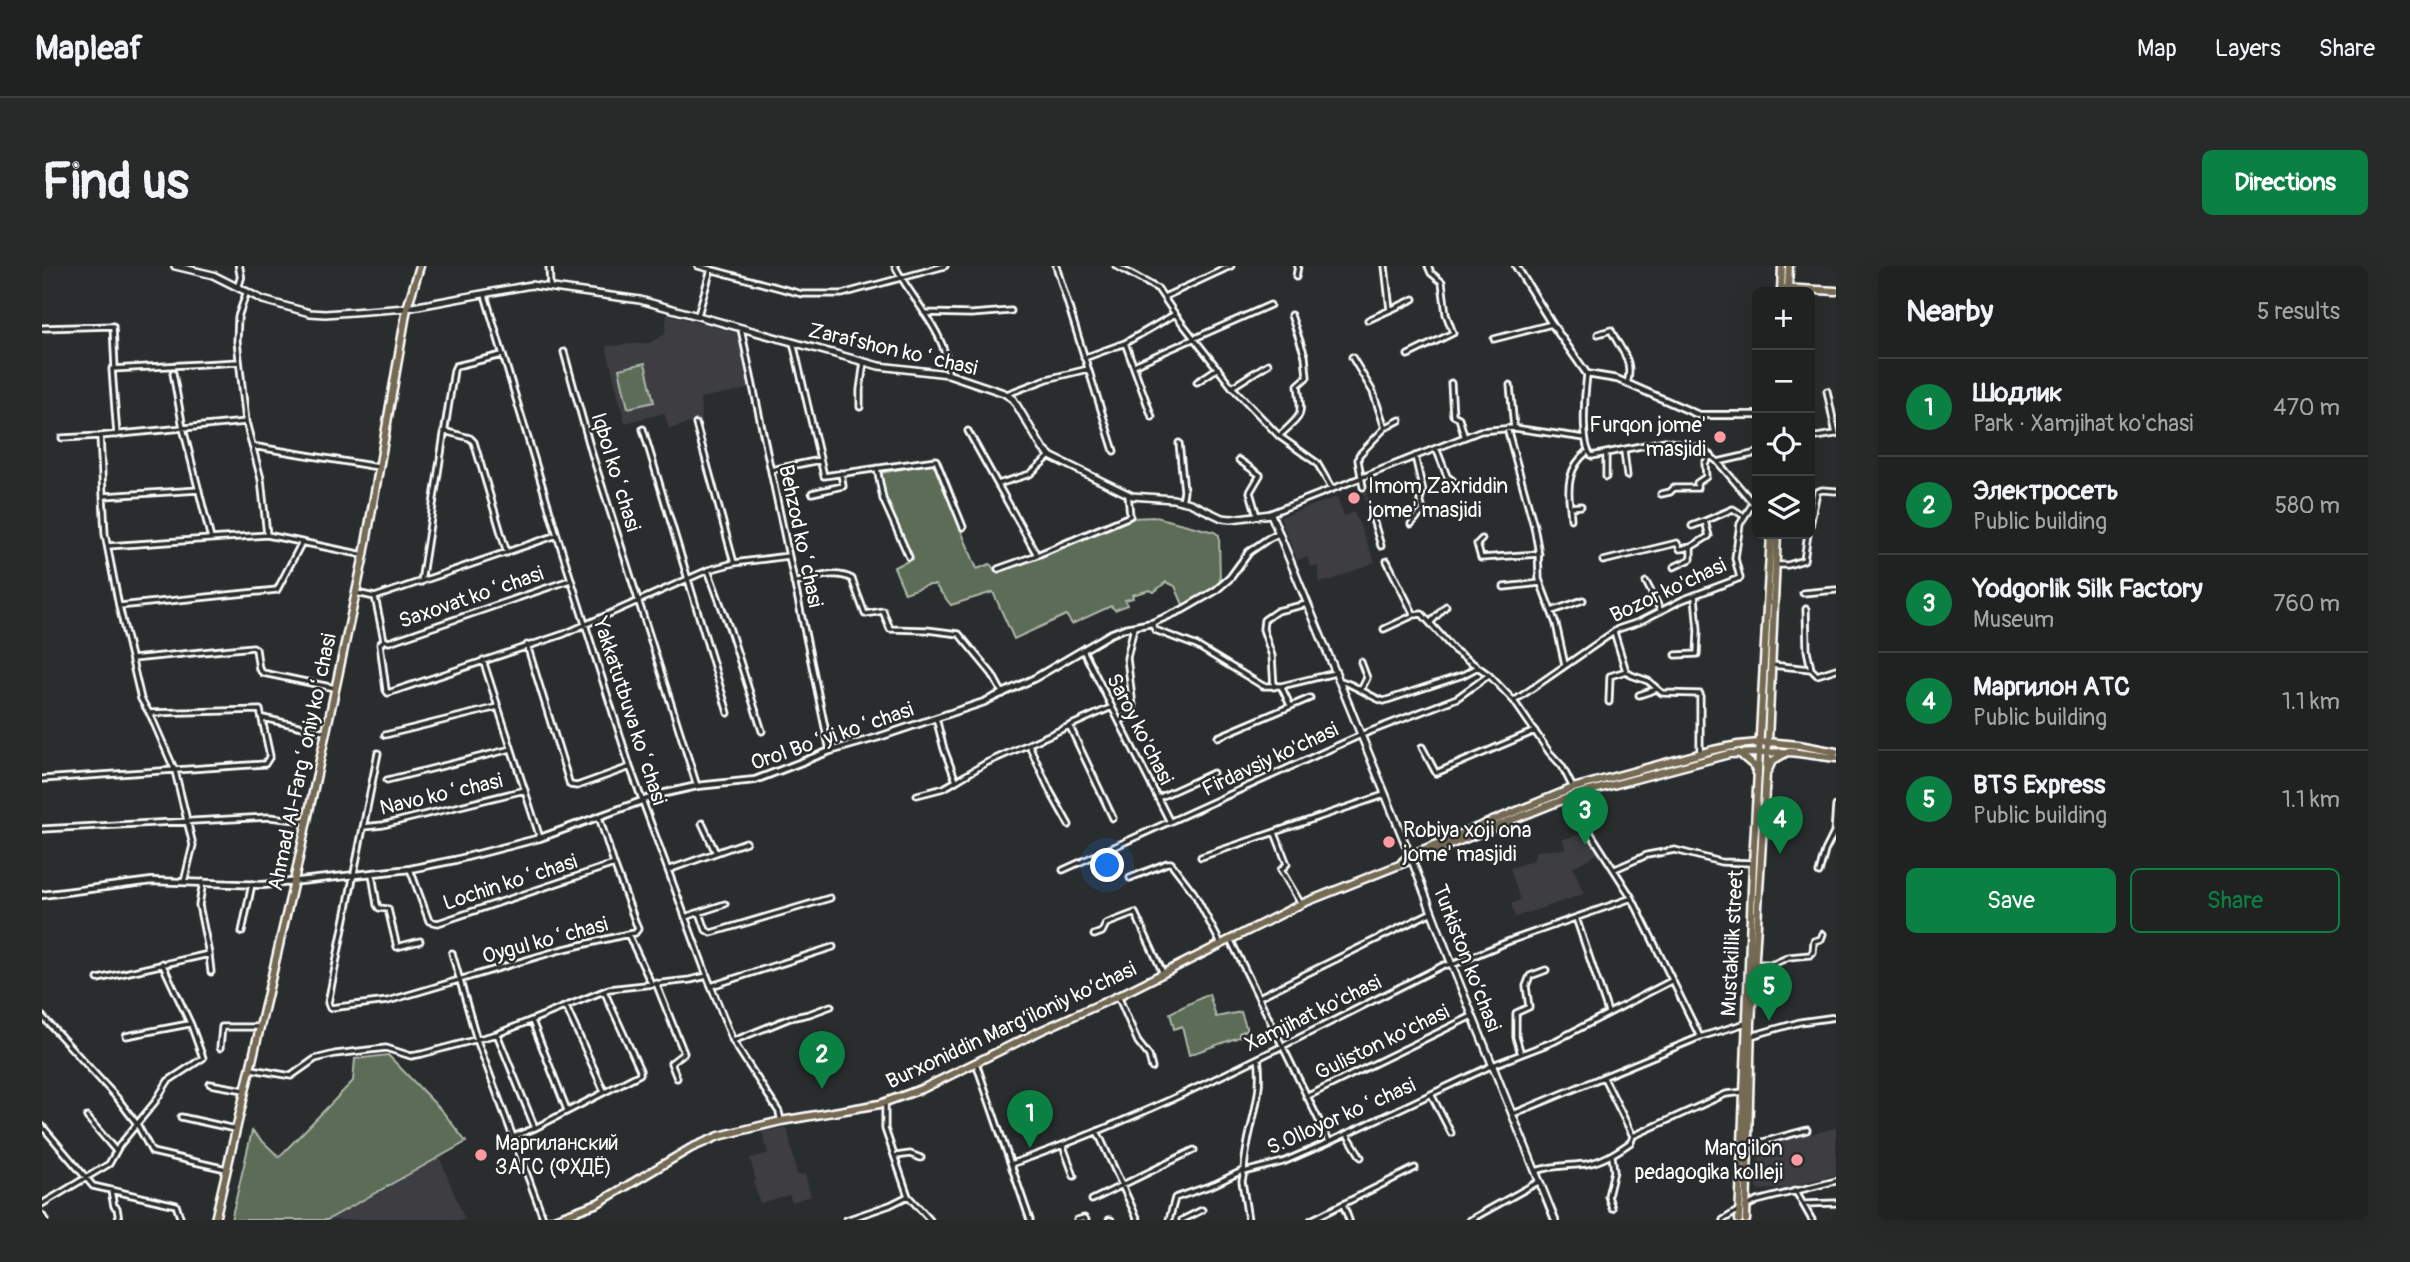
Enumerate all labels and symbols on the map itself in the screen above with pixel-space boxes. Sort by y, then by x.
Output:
street label: Zarafshon koʻchasi [806,317,980,382]
street label: Iqbol koʻchasi [585,409,646,535]
place label: Furqon jome' masjidi [1589,412,1706,463]
marker: Furqon jome' masjidi [1712,429,1728,445]
street label: Behzod koʻchasi [772,462,829,610]
place label: Imom Zaxriddin jome' masjidi [1367,473,1508,524]
marker: Imom Zaxriddin jome' masjidi [1346,490,1362,506]
street label: Bozor ko'chasi [1606,552,1731,629]
street label: Saxovat koʻchasi [395,560,547,635]
street label: Yakkatutbuva koʻchasi [586,613,673,809]
street label: Ahmad Al-Fargʻoniy koʻchasi [262,631,343,893]
street label: Saroy ko'chasi [1100,669,1179,790]
street label: Orol Boʻyi koʻchasi [747,696,917,777]
street label: Firdavsiy ko'chasi [1198,716,1343,803]
street label: Navo koʻchasi [377,767,505,822]
pin: 3 [1562,787,1608,845]
pin: 4 [1757,796,1803,854]
place label: Robiya xoji ona jome' masjidi [1402,817,1531,868]
marker: Robiya xoji ona jome' masjidi [1381,834,1397,850]
street label: Lochin koʻchasi [439,848,581,917]
your location [1090,848,1124,882]
street label: Mustakillik street [1715,868,1750,1017]
street label: Turkiston ko’chasi [1426,881,1507,1036]
street label: Oygul koʻchasi [479,911,611,970]
street label: Burxoniddin Marg’iloniy ko’chasi [882,955,1141,1095]
pin: 5 [1746,963,1792,1021]
street label: Xamjihat ko'chasi [1241,969,1386,1058]
street label: Guliston ko'chasi [1311,998,1454,1087]
pin: 2 [799,1031,845,1089]
street label: S.Olloyor koʻchasi [1263,1072,1420,1161]
pin: 1 [1007,1090,1053,1148]
place label: Маргиланский ЗАГС (ФХДЁ) [495,1130,619,1181]
place label: Marg'ilon pedagogika kolleji [1635,1135,1783,1186]
marker: Маргиланский ЗАГС (ФХДЁ) [473,1147,489,1163]
marker: Marg'ilon pedagogika kolleji [1789,1152,1805,1168]

